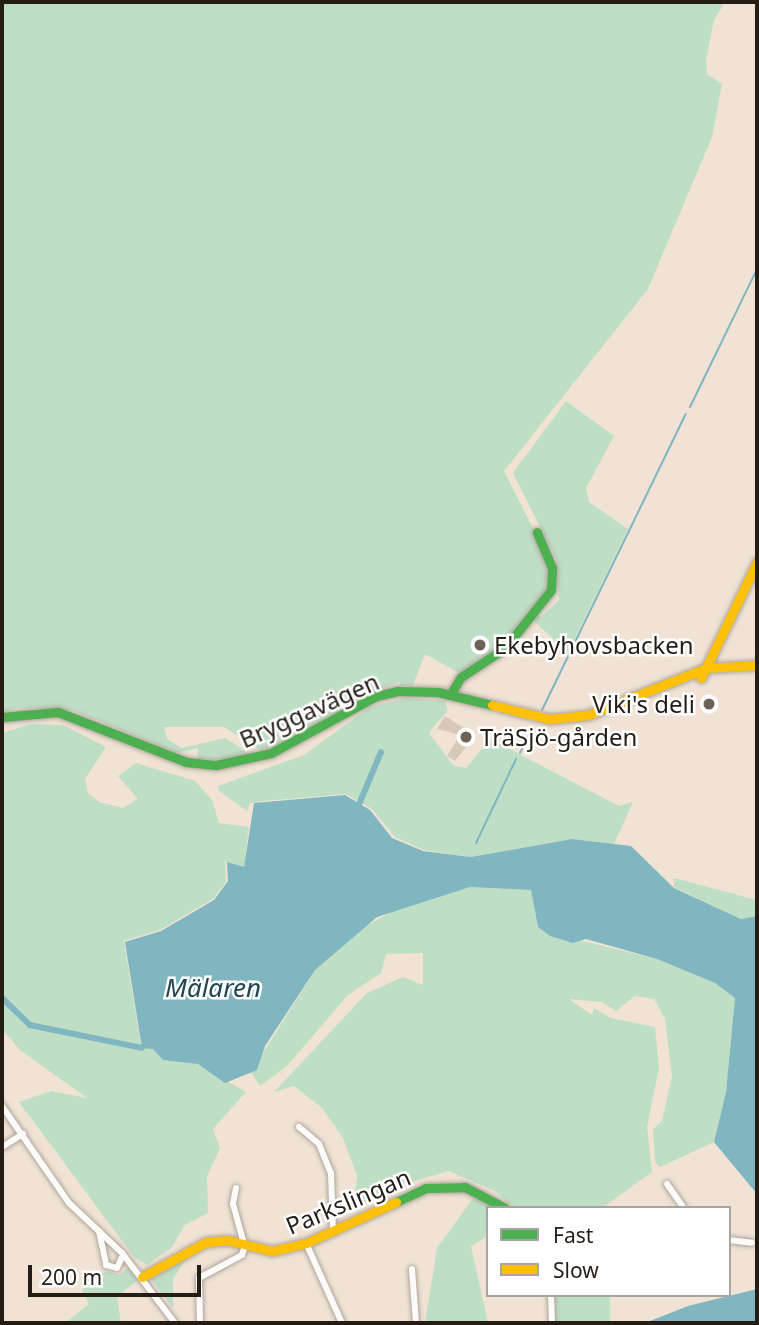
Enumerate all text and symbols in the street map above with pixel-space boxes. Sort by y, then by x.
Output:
place label: Ekebyhovsbacken [494,631,694,659]
marker: Ekebyhovsbacken [472,637,488,653]
street label: Bryggavägen [235,666,383,754]
place label: Viki's deli [592,690,695,718]
marker: Viki's deli [701,696,717,712]
place label: TräSjö-gården [480,723,637,751]
marker: TräSjö-gården [458,729,474,745]
water label: Mälaren [165,972,261,1004]
street label: Parkslingan [281,1162,415,1240]
legend [486,1206,731,1297]
text: Fast [553,1221,593,1249]
scale bar [32,1252,205,1296]
text: Slow [553,1256,599,1284]
text: 200 m [41,1263,102,1291]

